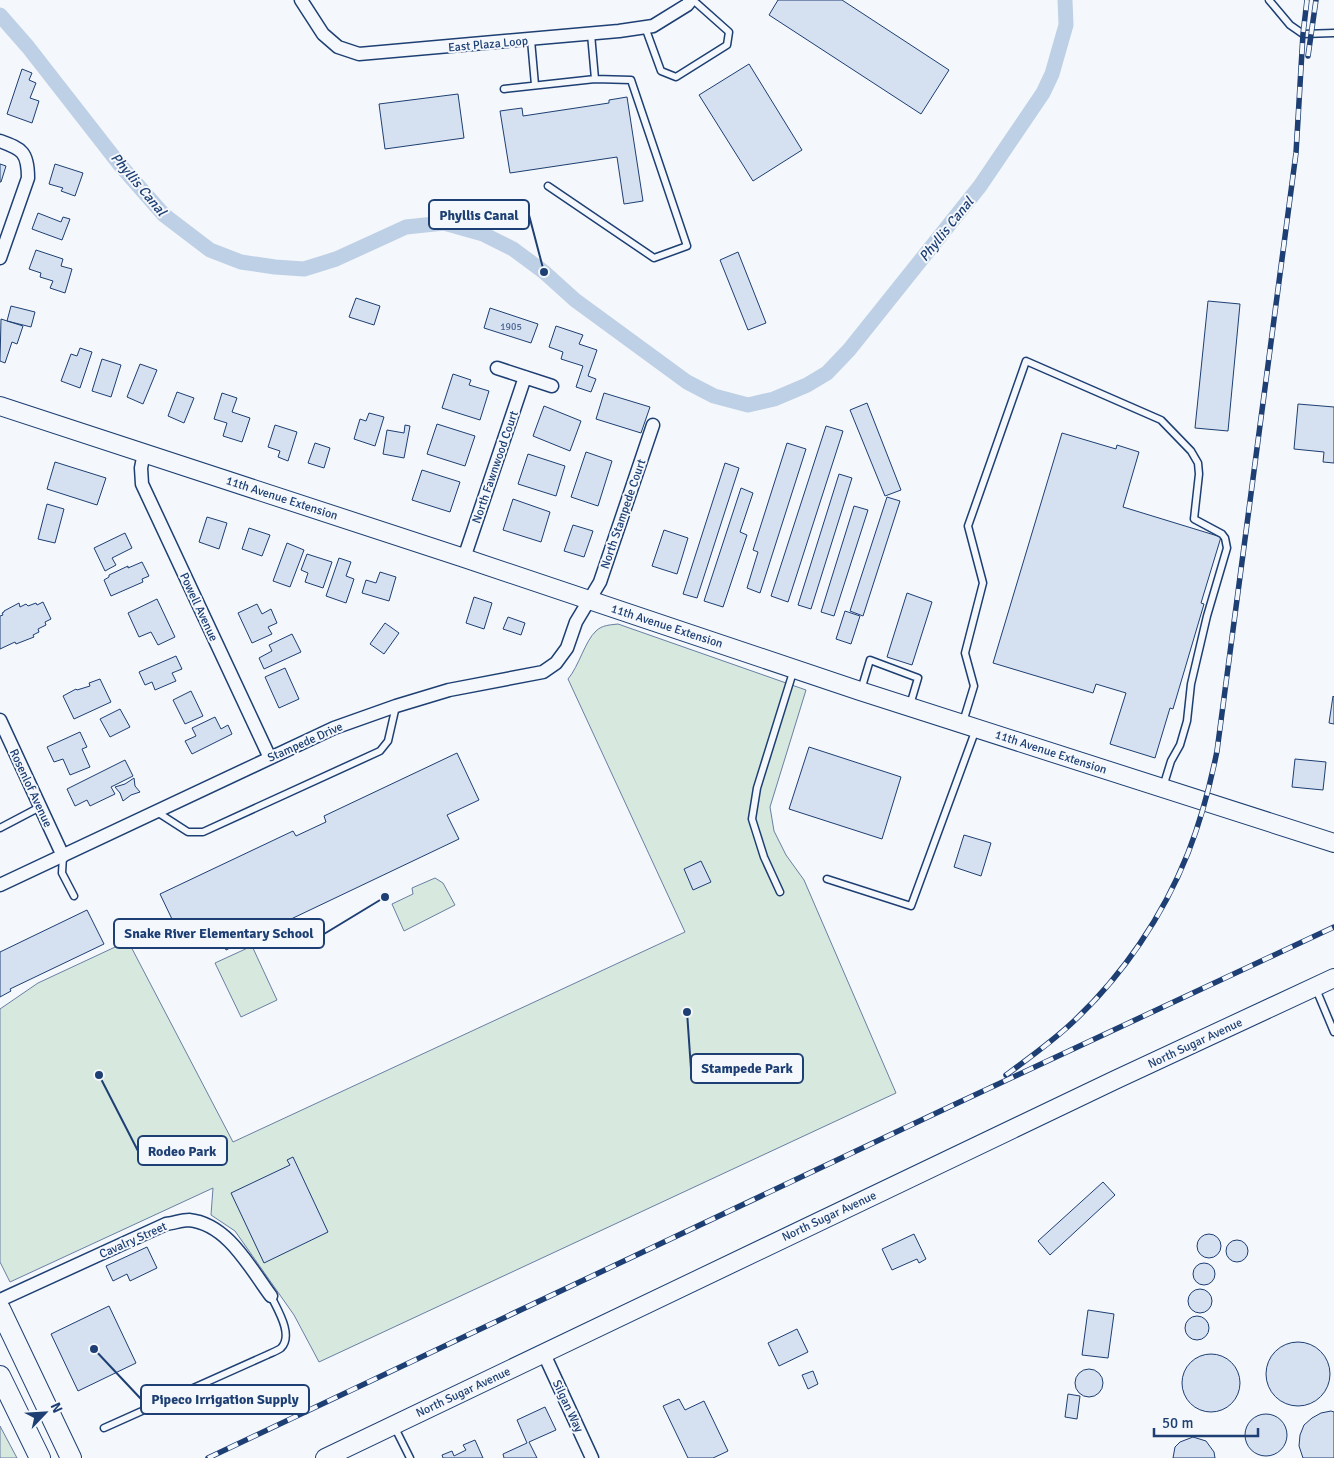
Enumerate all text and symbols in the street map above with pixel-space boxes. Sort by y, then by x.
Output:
street label: East Plaza Loop [447,34,529,55]
water label: Phyllis Canal [107,149,171,220]
water label: Phyllis Canal [915,193,978,265]
callout: Phyllis Canal [429,200,529,229]
text: Phyllis Canal [439,207,519,224]
house number: 1905 [500,321,522,333]
street label: North Fawnwood Court [469,409,522,525]
street label: North Stampede Court [598,457,649,571]
street label: 11th Avenue Extension [224,473,340,524]
street label: Powell Avenue [176,570,221,644]
street label: 11th Avenue Extension [609,601,725,652]
street label: Stampede Drive [265,719,345,766]
street label: 11th Avenue Extension [993,727,1109,778]
street label: Rosenlof Avenue [6,747,55,830]
callout: Snake River Elementary School [114,919,324,948]
text: Snake River Elementary School [124,925,314,942]
street label: North Sugar Avenue [1146,1015,1245,1072]
callout: Stampede Park [691,1054,803,1083]
text: Stampede Park [701,1060,793,1077]
callout: Rodeo Park [138,1136,227,1165]
text: Rodeo Park [148,1143,217,1160]
street label: North Sugar Avenue [780,1188,879,1245]
street label: Cavalry Street [97,1219,169,1262]
street label: North Sugar Avenue [414,1364,513,1421]
street label: Silgan Way [549,1378,586,1435]
callout: Pipeco Irrigation Supply [141,1385,309,1414]
north arrow [20,1388,70,1438]
text: Pipeco Irrigation Supply [151,1391,299,1408]
text: N [47,1400,66,1416]
scale bar [1154,1406,1258,1438]
text: 50 m [1162,1414,1193,1432]

